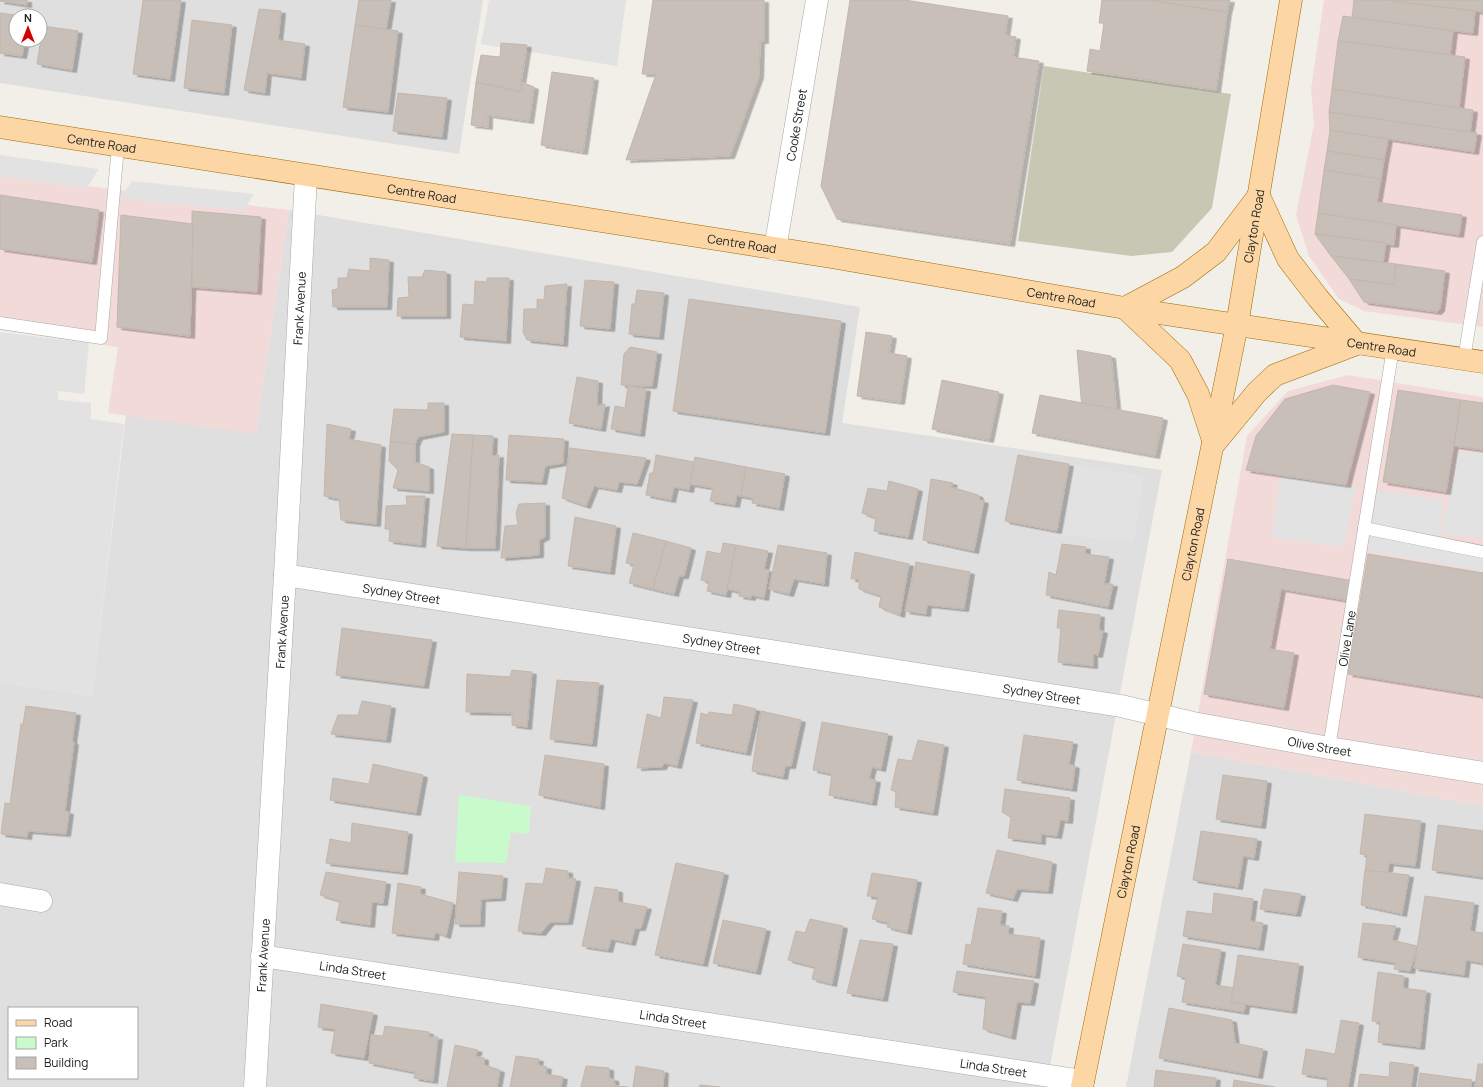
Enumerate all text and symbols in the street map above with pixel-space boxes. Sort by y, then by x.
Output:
north arrow [8,8,48,48]
text: N [24,10,32,25]
street label: Cooke Street [781,87,810,162]
street label: Centre Road [66,129,137,157]
street label: Centre Road [386,179,458,207]
street label: Clayton Road [1239,188,1268,264]
street label: Centre Road [706,229,778,257]
street label: Frank Avenue [289,271,309,345]
street label: Centre Road [1026,283,1097,311]
street label: Centre Road [1346,333,1417,360]
street label: Clayton Road [1177,506,1208,582]
street label: Sydney Street [361,579,442,608]
street label: Frank Avenue [271,595,292,669]
street label: Olive Lane [1334,609,1359,668]
street label: Sydney Street [682,629,762,658]
street label: Sydney Street [1002,679,1082,708]
street label: Olive Street [1286,732,1353,760]
street label: Clayton Road [1112,824,1144,900]
street label: Frank Avenue [252,918,273,992]
street label: Linda Street [318,956,388,983]
street label: Linda Street [639,1005,708,1032]
legend [8,1007,138,1079]
text: Road [44,1014,72,1031]
text: Park [44,1034,69,1051]
text: Building [44,1054,88,1071]
street label: Linda Street [959,1054,1028,1081]

